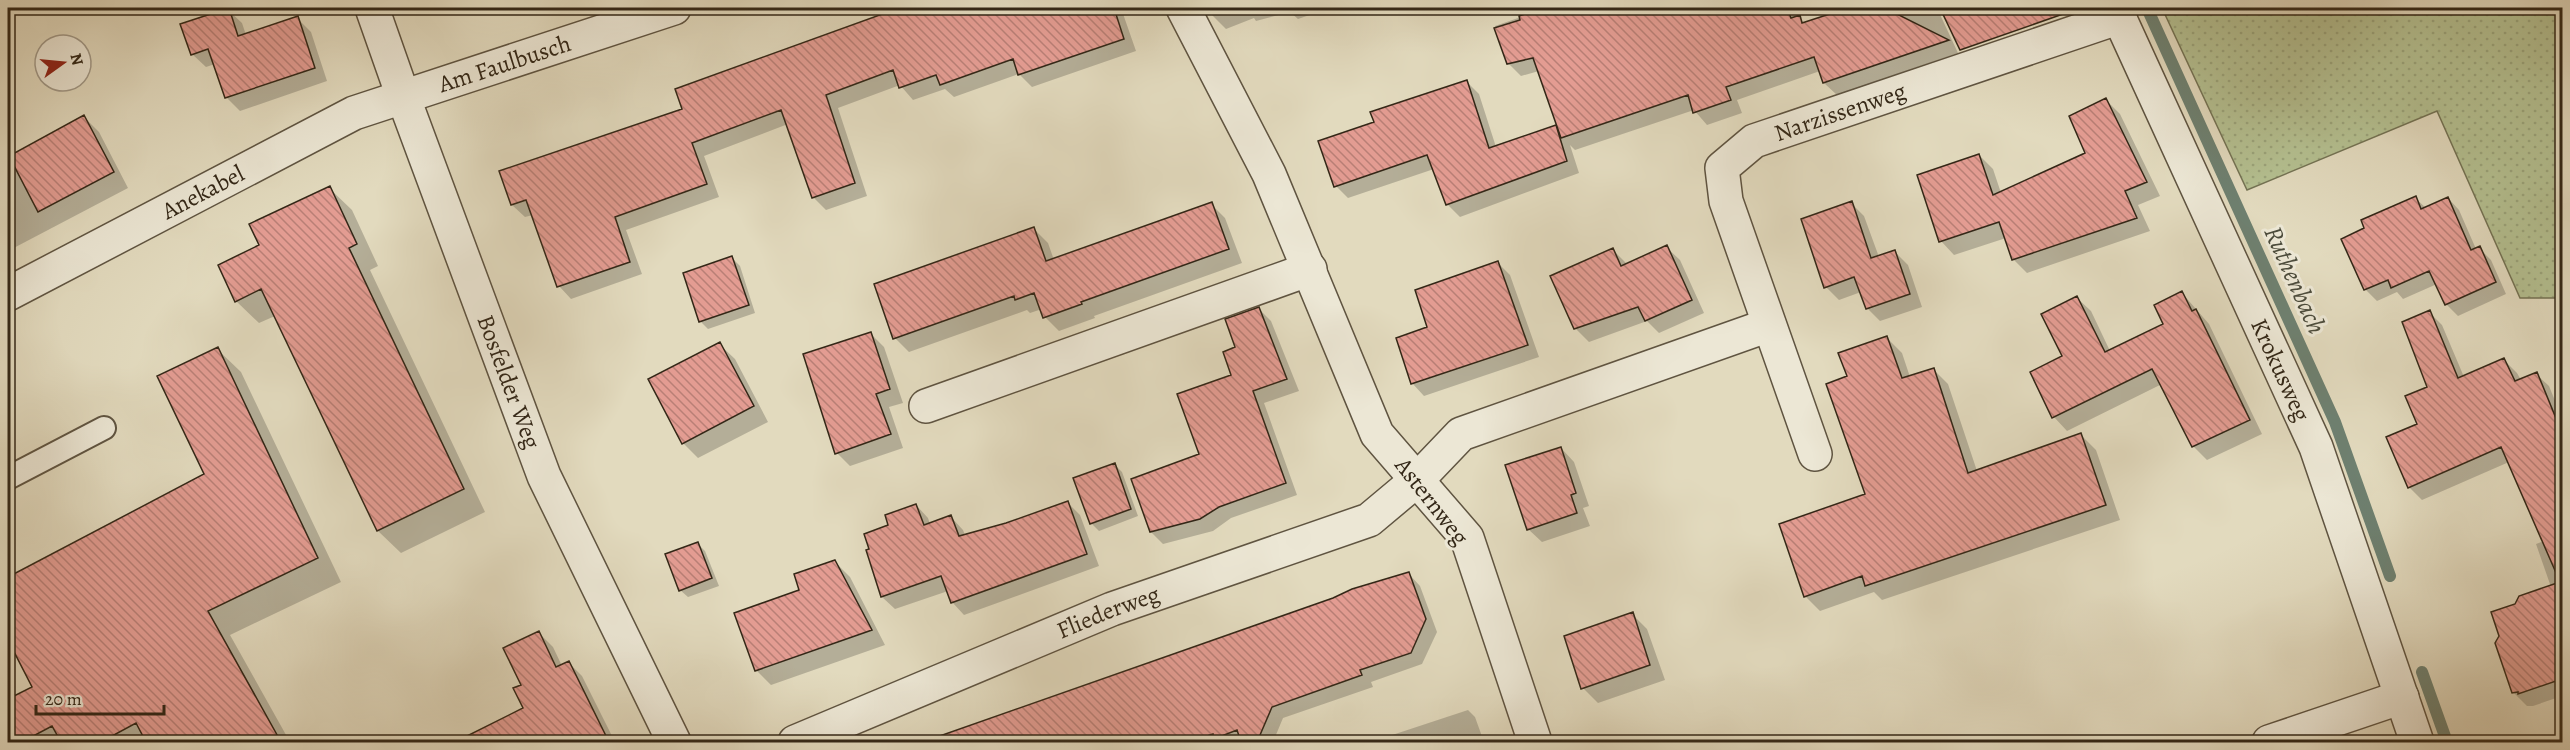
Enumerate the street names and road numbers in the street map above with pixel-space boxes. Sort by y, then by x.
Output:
street label: Am Faulbusch [433,27,575,101]
street label: Narzissenweg [1770,75,1910,149]
street label: Anekabel [155,157,250,227]
street label: Bosfelder Weg [470,310,548,453]
street label: Krokusweg [2243,313,2318,426]
street label: Asternweg [1387,450,1476,552]
street label: Fliederweg [1052,578,1164,646]

